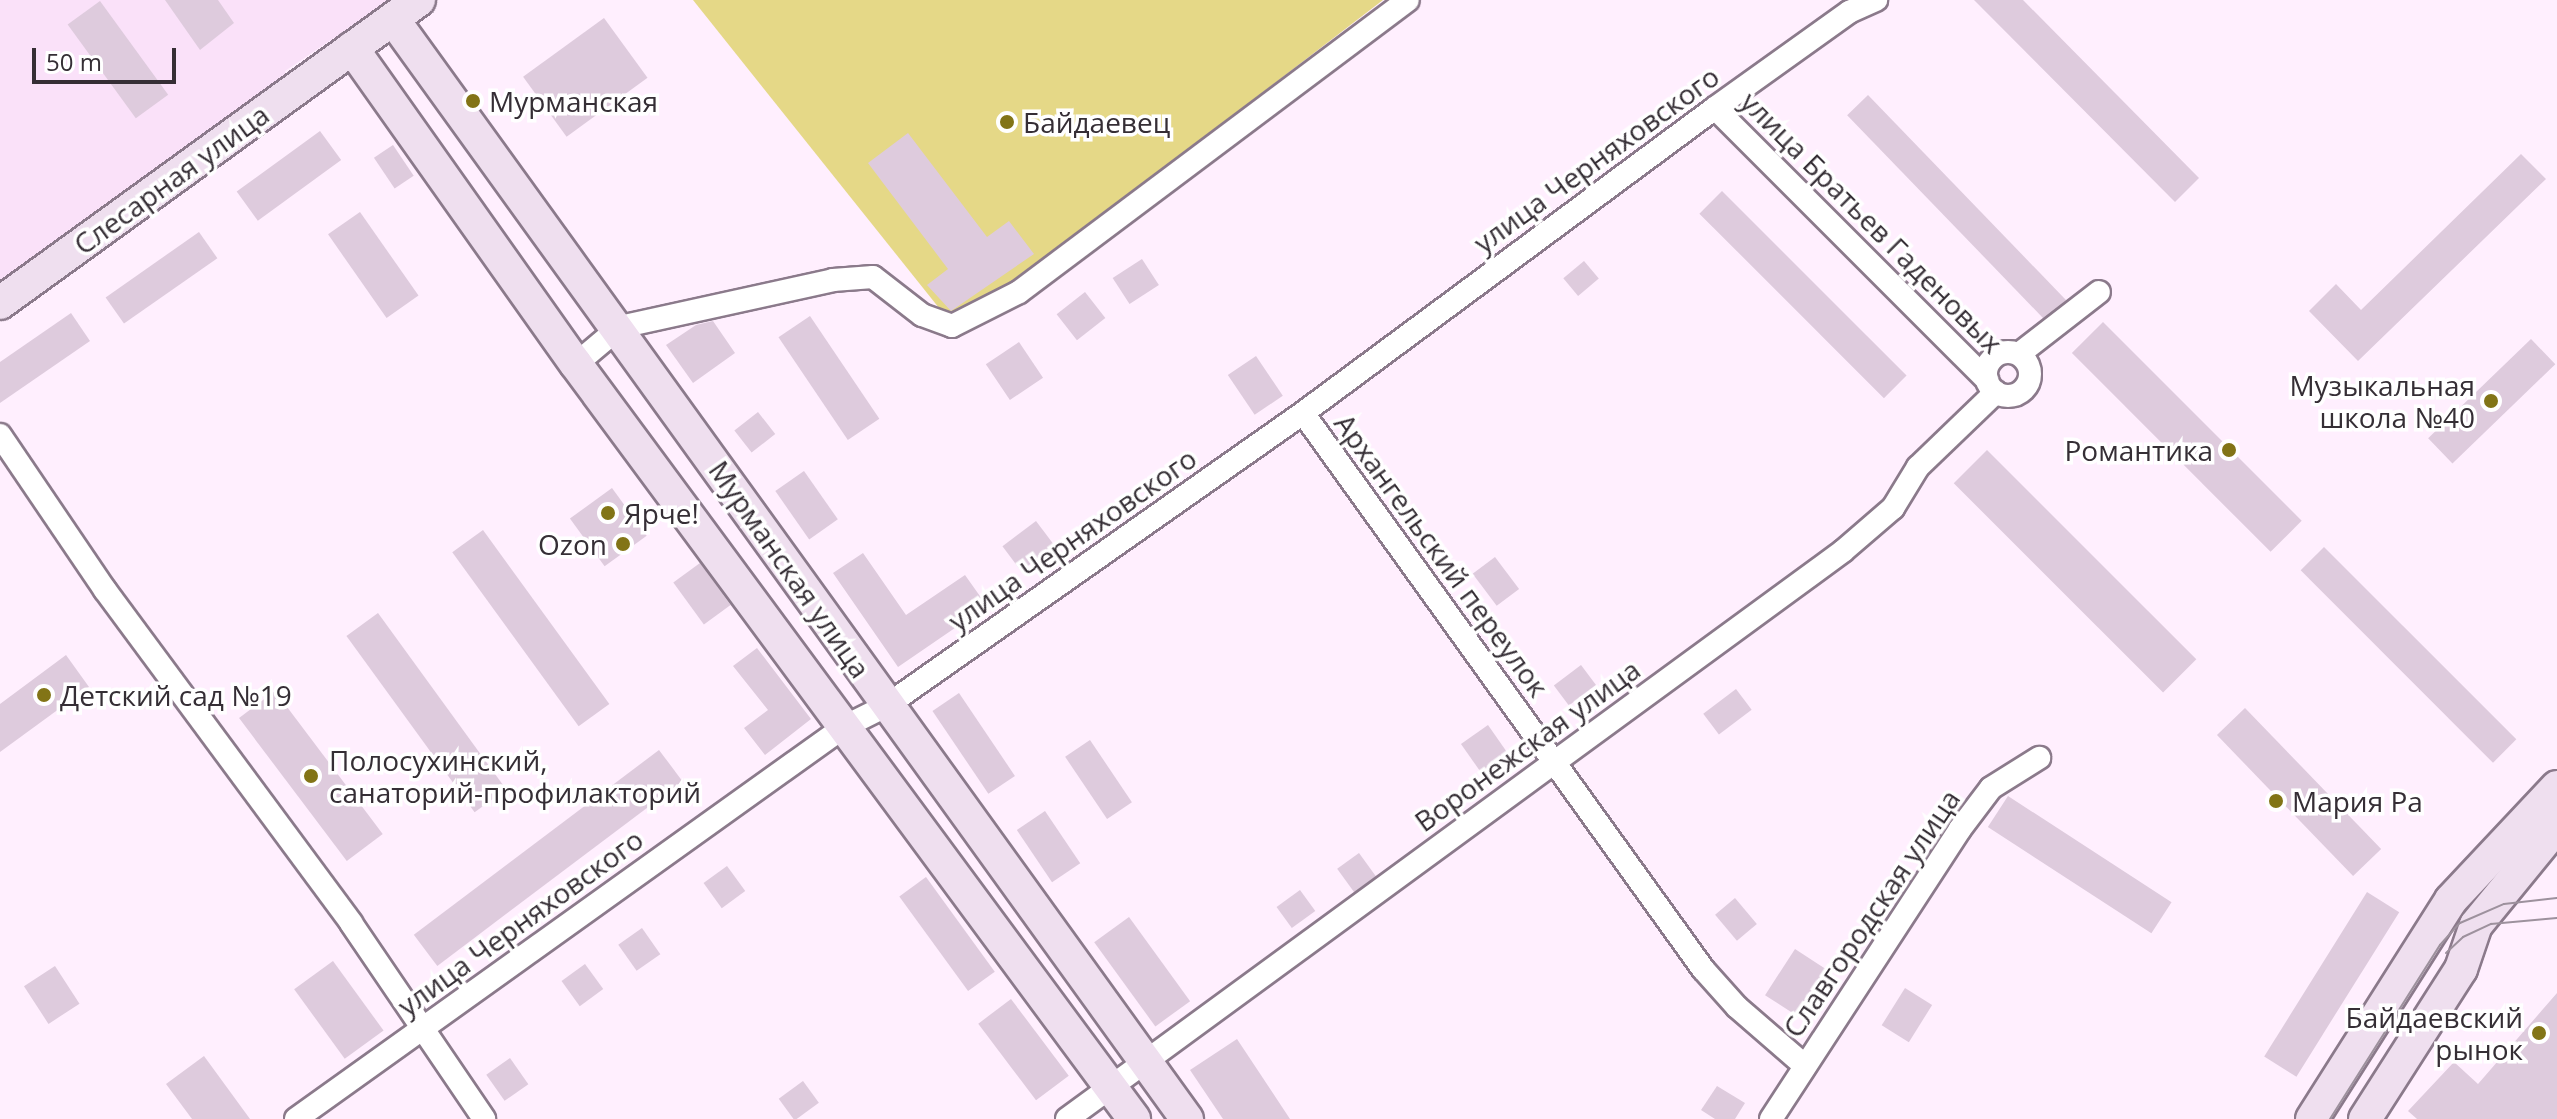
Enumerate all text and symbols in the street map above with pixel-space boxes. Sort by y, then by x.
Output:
scale bar [36,32,180,82]
text: 50 m [46,45,102,78]
street label: улица Черняховского [1467,59,1725,259]
place label: Мурманская [489,84,658,118]
street label: улица Братьев Гаденовых [1734,84,2010,360]
marker: Мурманская [464,92,482,110]
street label: Слесарная улица [67,97,275,261]
place label: Байдаевец [1023,105,1170,139]
marker: Байдаевец [998,113,1016,131]
place label: Музыкальная школа №40 [2289,368,2475,434]
marker: Музыкальная школа №40 [2482,392,2500,410]
street label: Архангельский переулок [1328,407,1556,703]
place label: Романтика [2064,433,2213,467]
street label: улица Черняховского [942,441,1202,637]
marker: Романтика [2220,441,2238,459]
street label: Мурманская улица [702,454,878,684]
place label: Ярче! [624,496,699,530]
marker: Ярче! [599,504,617,522]
place label: Ozon [538,527,607,561]
marker: Ozon [614,535,632,553]
street label: Воронежская улица [1408,652,1646,838]
place label: Детский сад №19 [60,678,292,712]
marker: Детский сад №19 [35,686,53,704]
place label: Полосухинский, санаторий-профилакторий [329,743,701,809]
marker: Полосухинский, санаторий-профилакторий [300,765,322,787]
street label: Славгородская улица [1776,783,1966,1043]
place label: Мария Ра [2292,784,2423,818]
marker: Мария Ра [2267,792,2285,810]
street label: улица Черняховского [391,822,649,1022]
place label: Байдаевский рынок [2346,1000,2523,1066]
marker: Байдаевский рынок [2530,1024,2548,1042]

